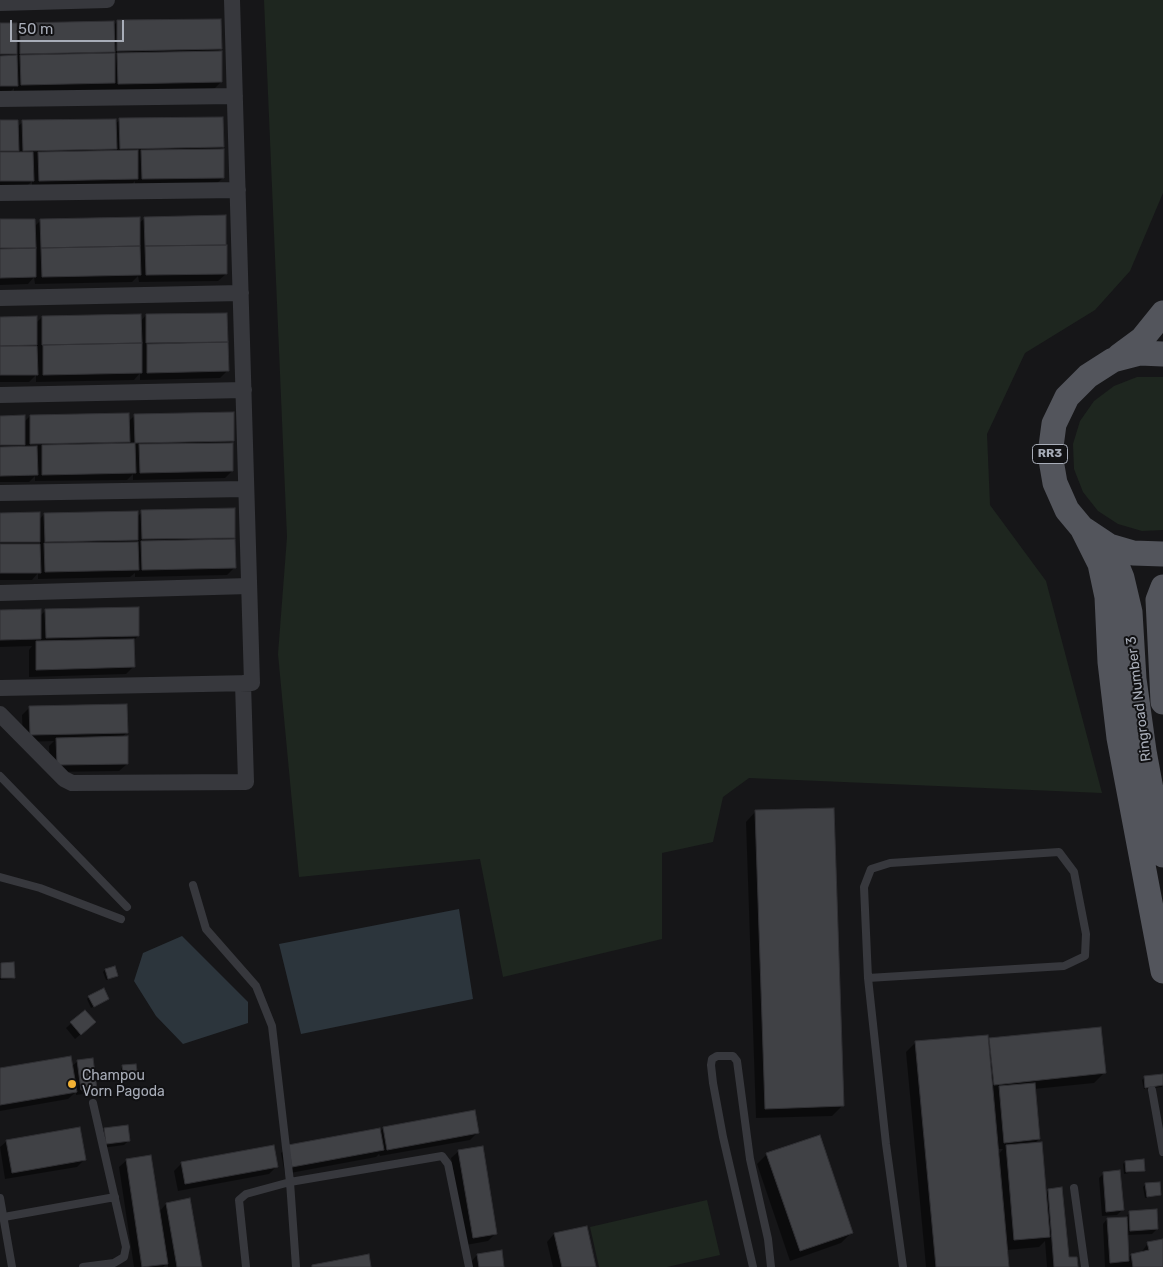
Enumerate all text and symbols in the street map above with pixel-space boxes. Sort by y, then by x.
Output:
scale bar [12,10,126,42]
text: 50 m [18,20,53,38]
road number: RR3 [1032,444,1068,464]
street label: Ringroad Number 3 [1123,635,1155,763]
place label: Champou Vorn Pagoda [82,1068,165,1100]
marker: Champou Vorn Pagoda [66,1078,78,1090]

